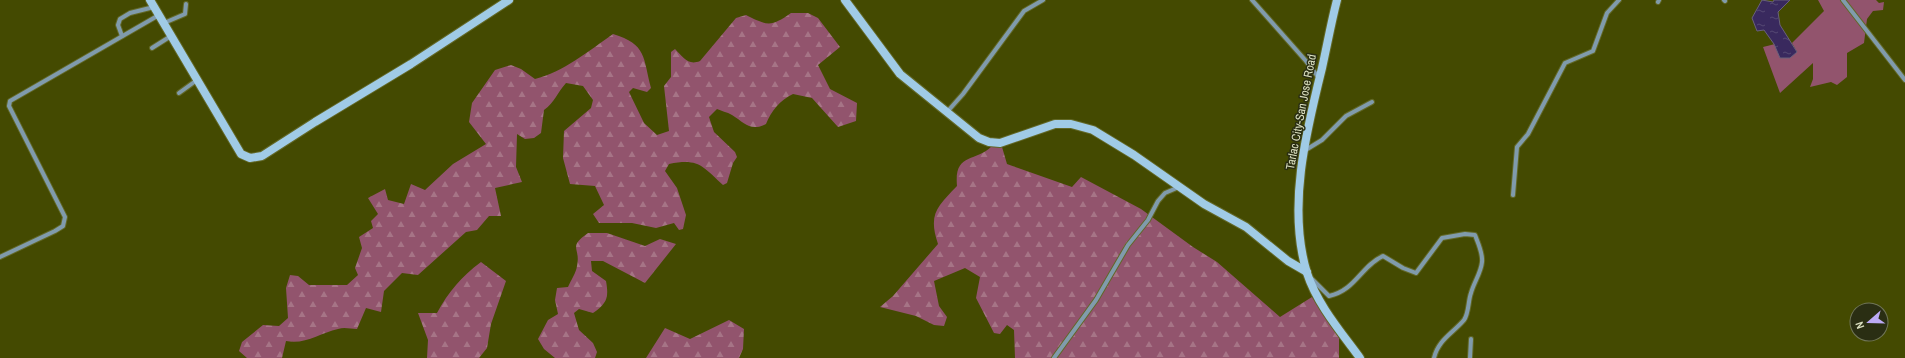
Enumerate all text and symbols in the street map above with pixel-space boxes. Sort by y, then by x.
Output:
street label: Tarlac City-San Jose Road [1282,53,1320,171]
north arrow [1849,302,1889,342]
text: N [1852,320,1867,331]

